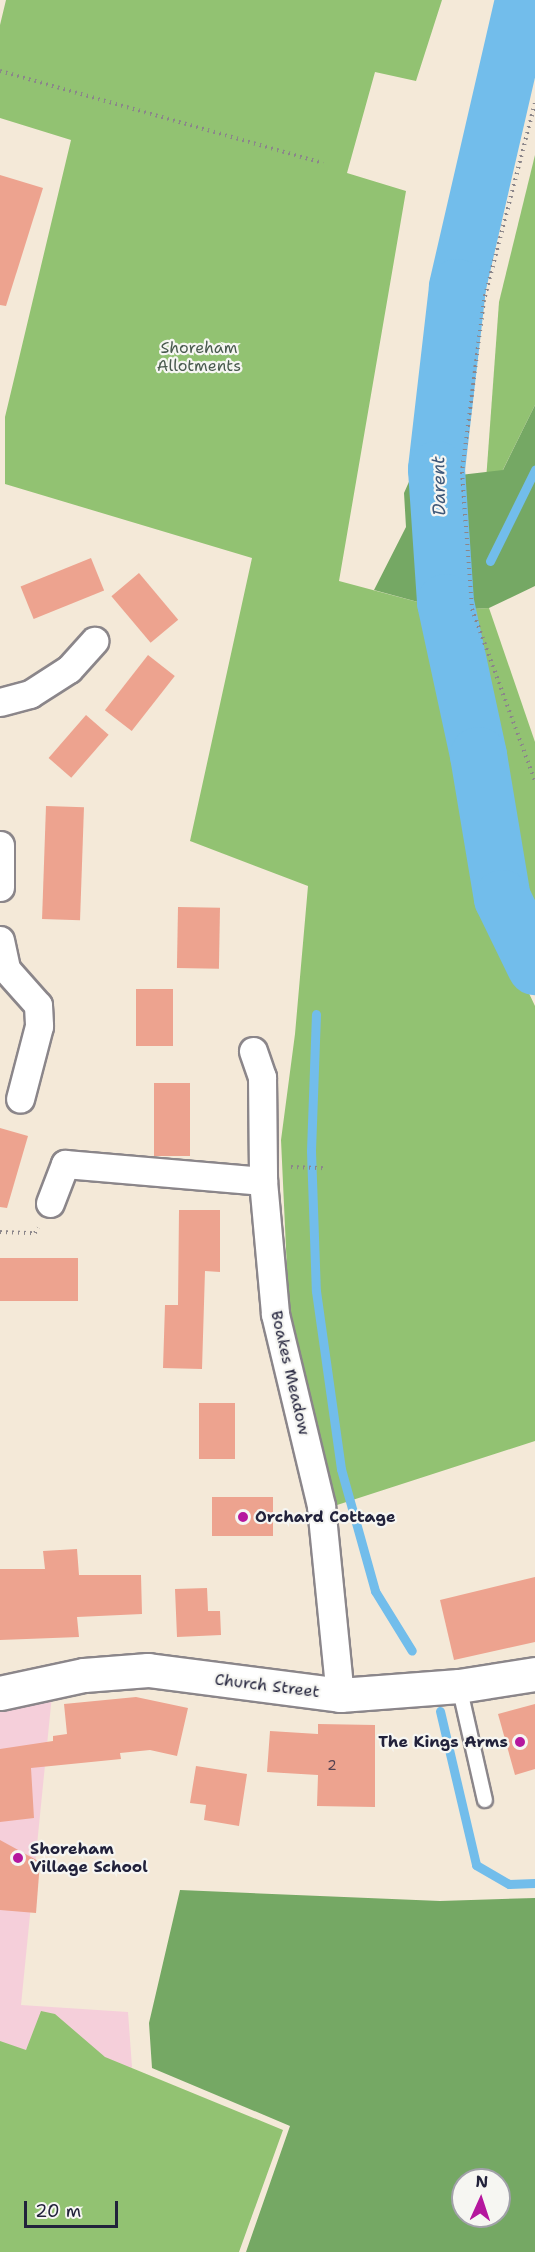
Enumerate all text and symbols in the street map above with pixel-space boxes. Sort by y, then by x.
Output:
park label: Shoreham Allotments [157,338,241,376]
water label: Darent [428,456,450,516]
street label: Boakes Meadow [266,1309,314,1437]
place label: Orchard Cottage [255,1507,395,1527]
marker: Orchard Cottage [236,1510,250,1524]
street label: Church Street [214,1670,320,1702]
place label: The Kings Arms [378,1732,508,1752]
marker: The Kings Arms [513,1735,527,1749]
house number: 2 [327,1757,337,1773]
place label: Shoreham Village School [30,1839,148,1877]
marker: Shoreham Village School [11,1851,25,1865]
north arrow [451,2168,511,2228]
text: N [475,2171,489,2192]
scale bar [27,2189,122,2227]
text: 20 m [35,2199,81,2223]

